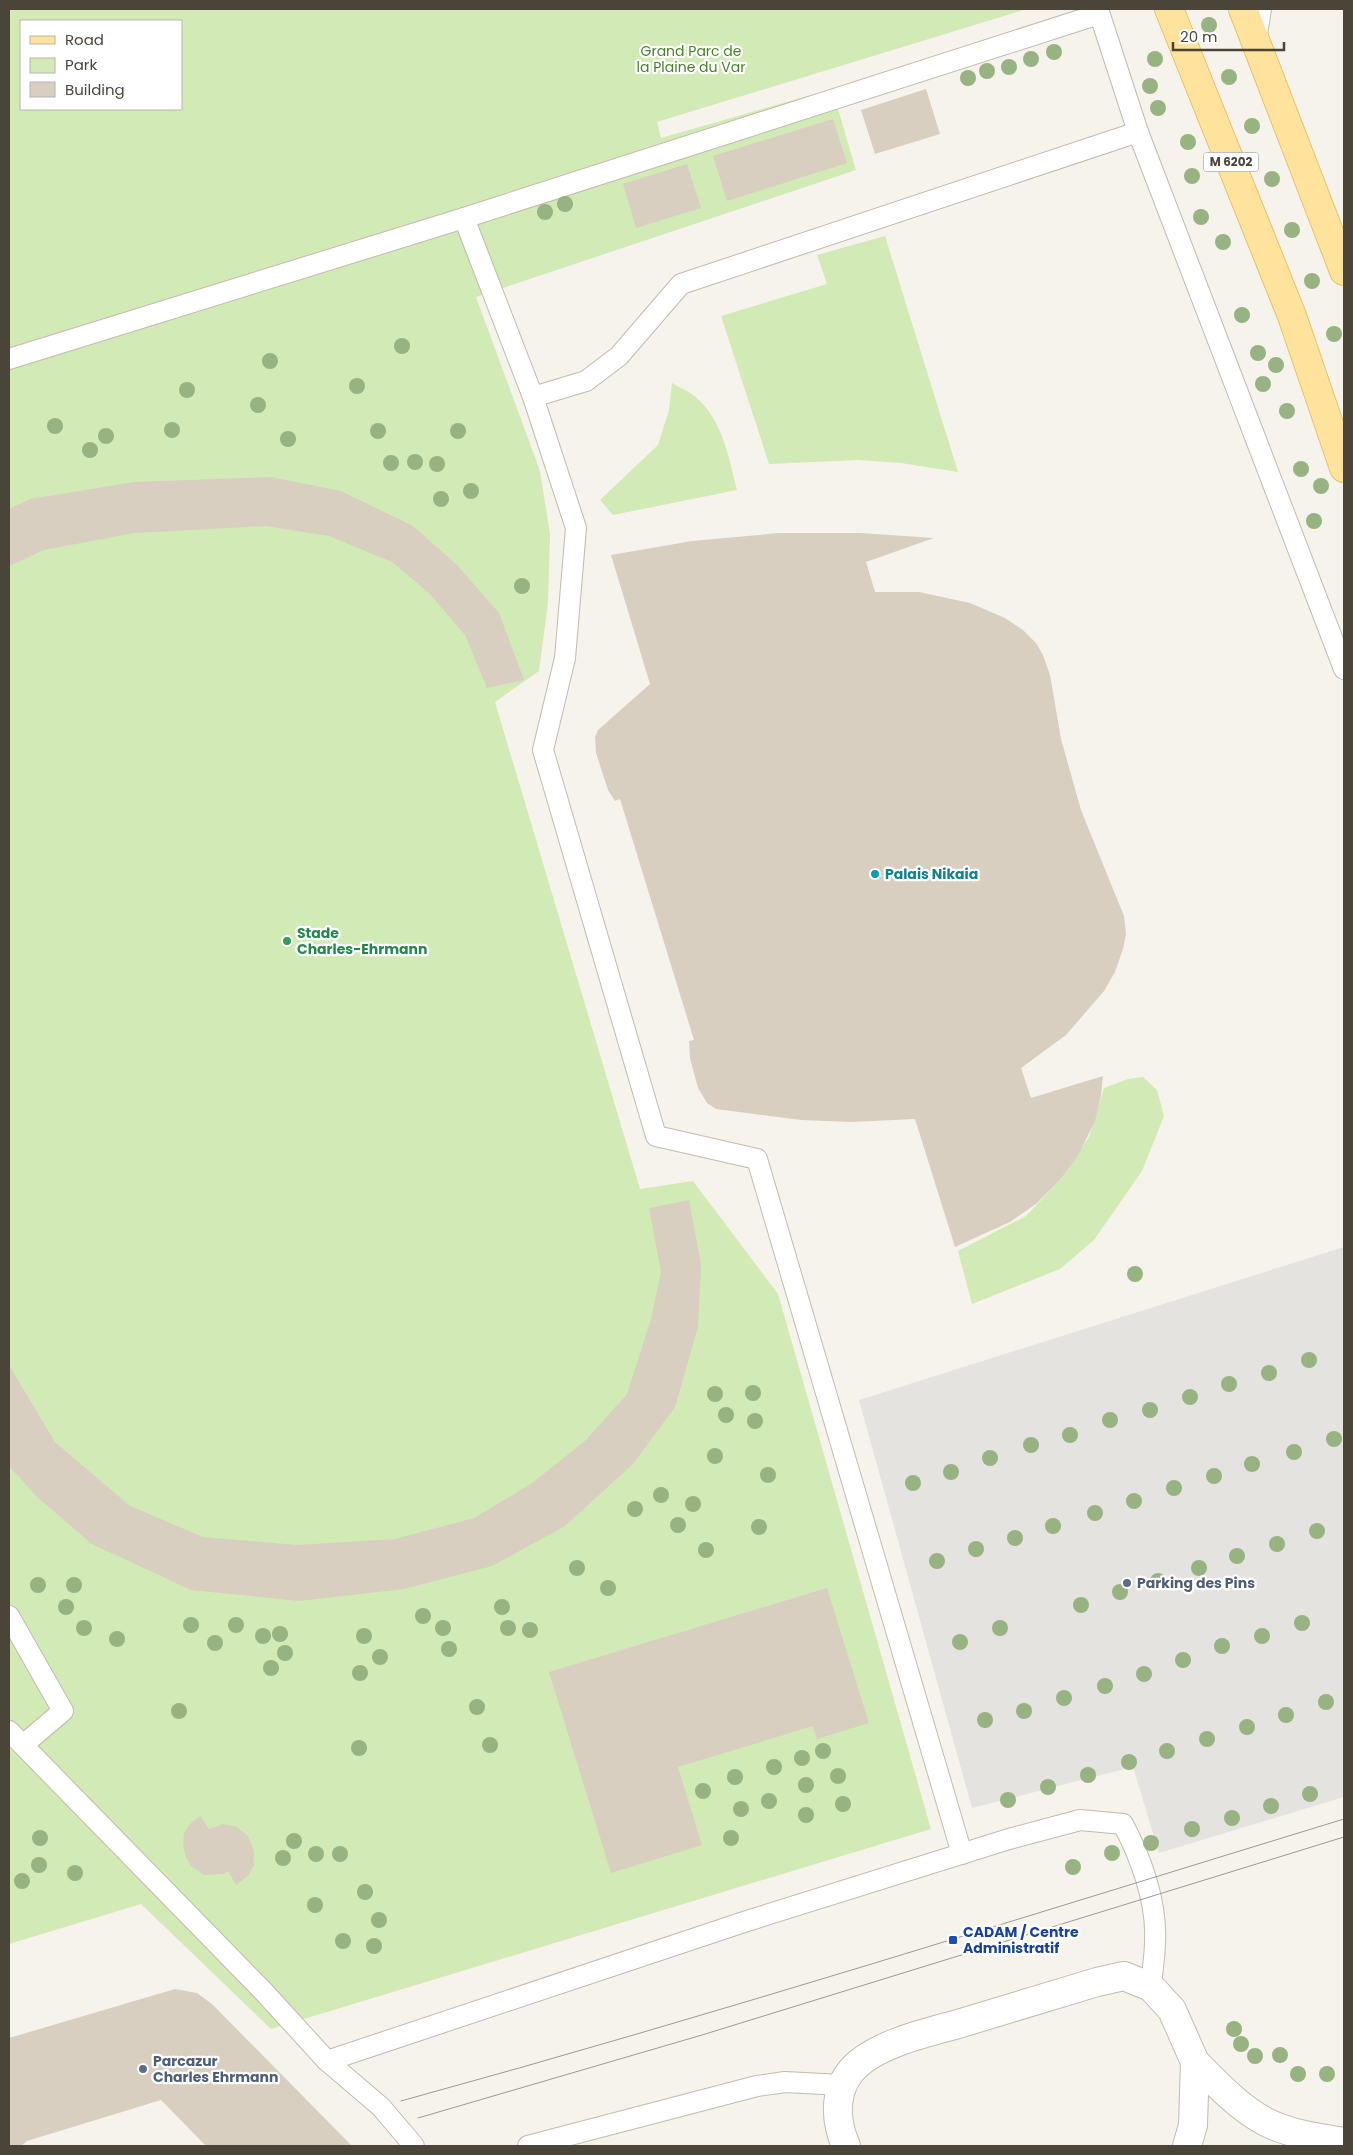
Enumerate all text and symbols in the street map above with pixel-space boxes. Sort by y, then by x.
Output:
legend [20,20,182,110]
scale bar [1173,20,1284,52]
text: 20 m [1180,26,1218,47]
text: Road [65,29,104,50]
park label: Grand Parc de la Plaine du Var [637,41,745,77]
text: Park [65,54,97,75]
text: Building [65,79,125,100]
road number: M 6202 [1204,152,1258,172]
place label: Palais Nikaia [885,864,978,884]
marker: Palais Nikaia [869,868,881,880]
place label: Stade Charles-Ehrmann [297,923,428,959]
marker: Stade Charles-Ehrmann [281,935,293,947]
place label: Parking des Pins [1137,1573,1255,1593]
marker: Parking des Pins [1121,1577,1133,1589]
place label: CADAM / Centre Administratif [963,1922,1079,1958]
marker: CADAM / Centre Administratif [947,1934,959,1946]
place label: Parcazur Charles Ehrmann [153,2051,278,2087]
marker: Parcazur Charles Ehrmann [137,2063,149,2075]

